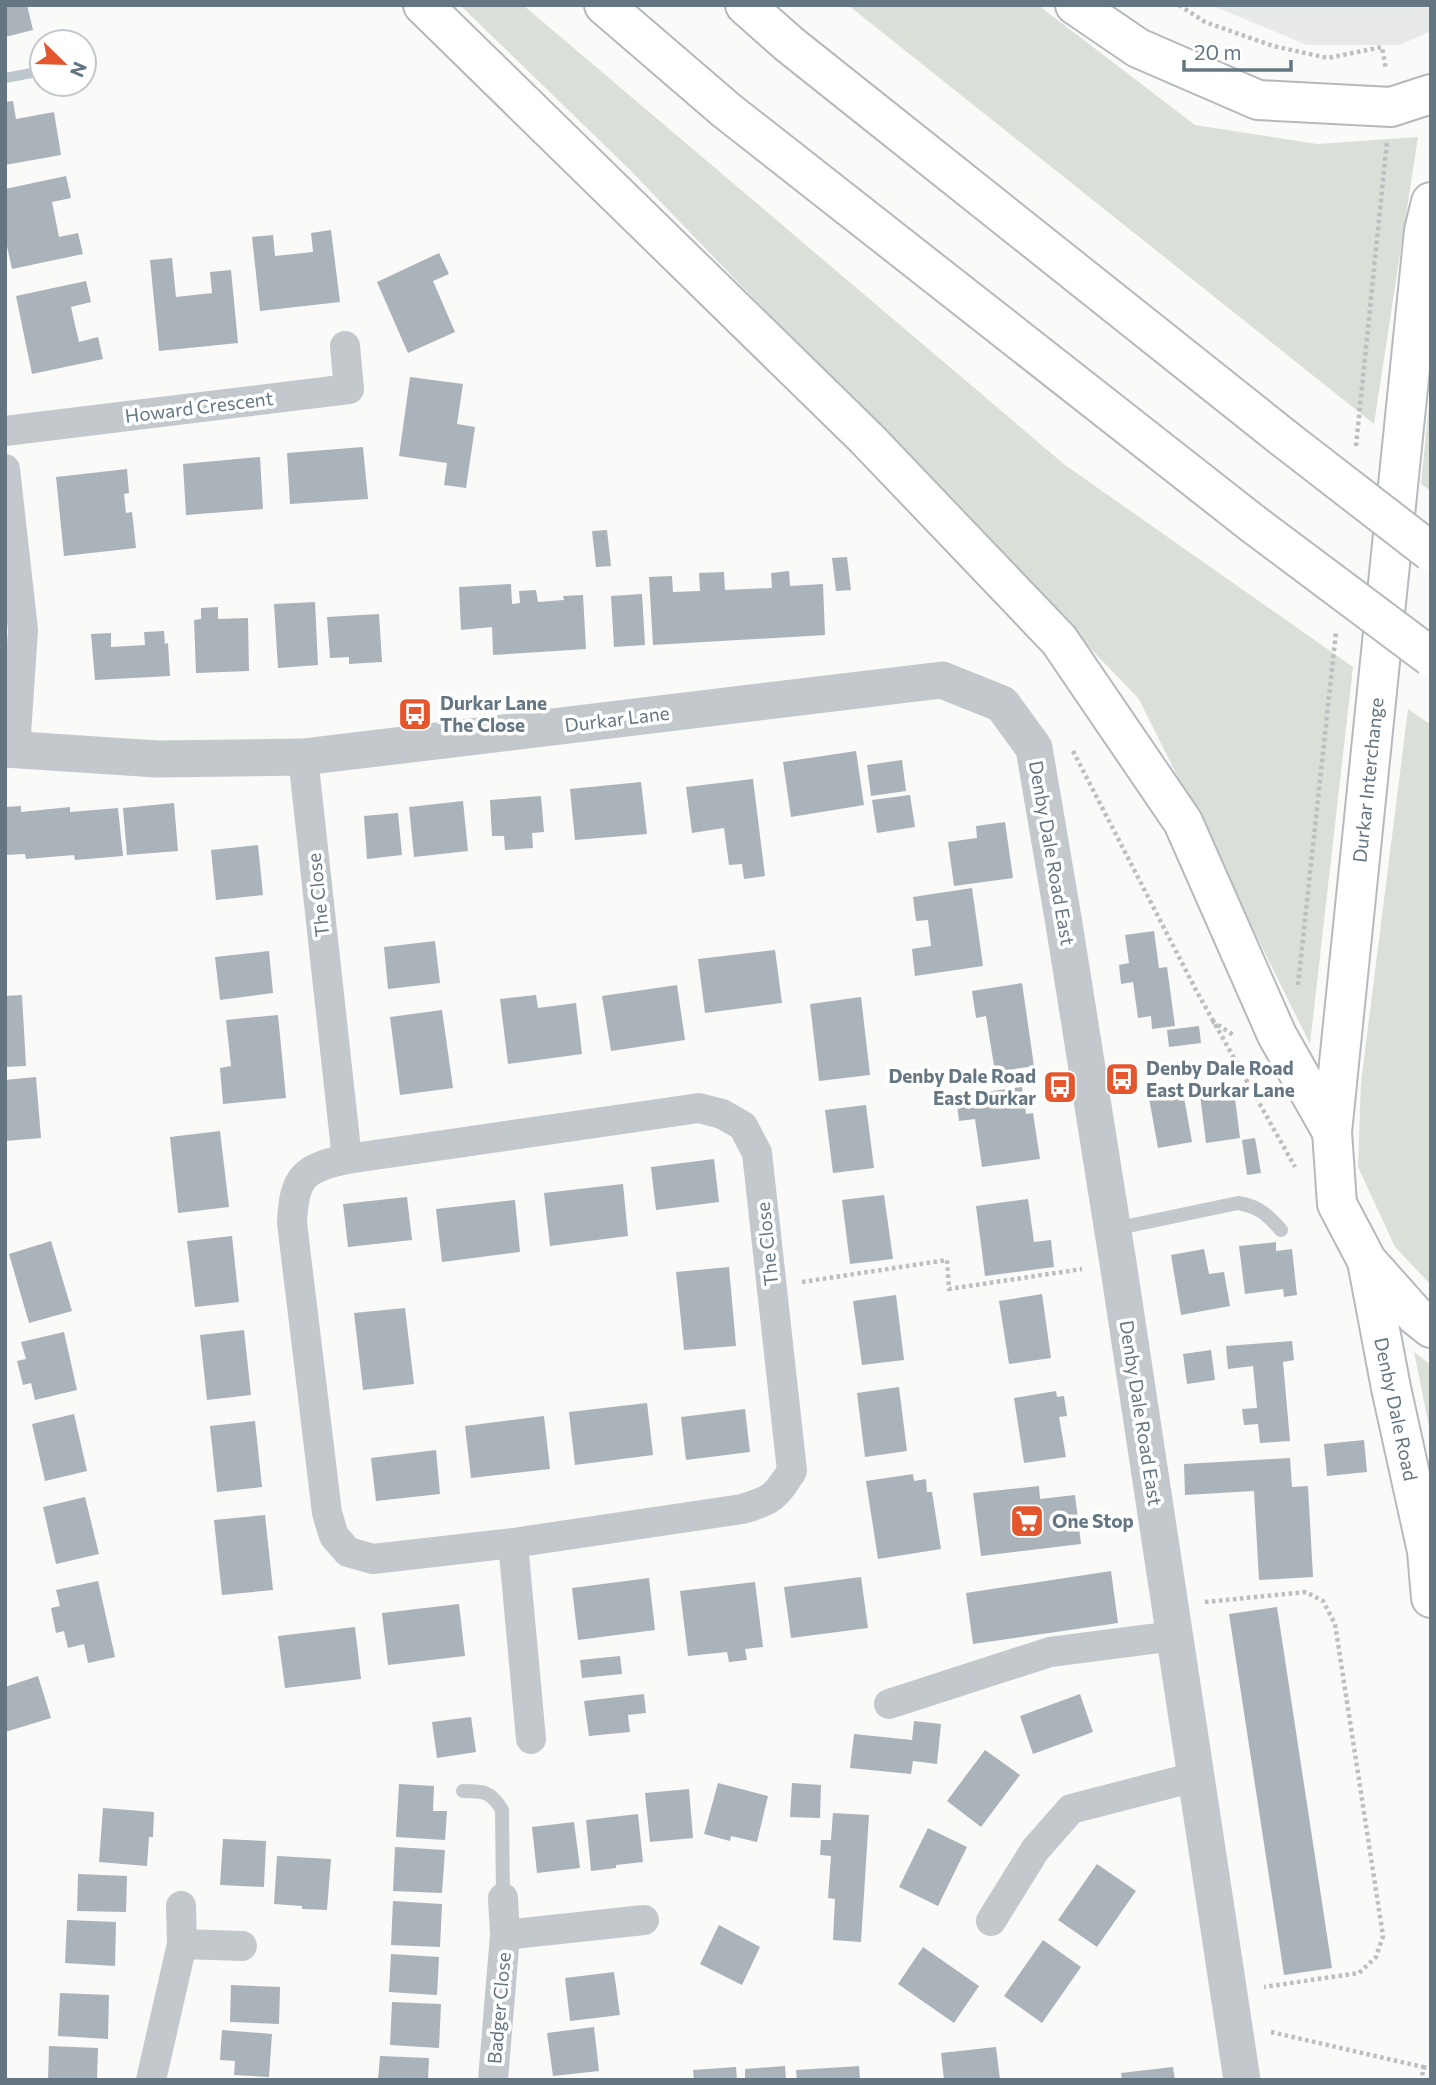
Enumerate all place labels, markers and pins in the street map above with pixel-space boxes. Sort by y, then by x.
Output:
place label: Durkar Lane The Close [440,691,547,736]
bus stop icon: Durkar Lane The Close [396,695,434,733]
place label: Denby Dale Road East Durkar Lane [1146,1056,1295,1101]
bus stop icon: Denby Dale Road East Durkar Lane [1103,1060,1141,1098]
place label: Denby Dale Road East Durkar [888,1064,1036,1109]
bus stop icon: Denby Dale Road East Durkar [1041,1068,1079,1106]
supermarket icon: One Stop [1008,1502,1046,1540]
place label: One Stop [1052,1509,1134,1532]

